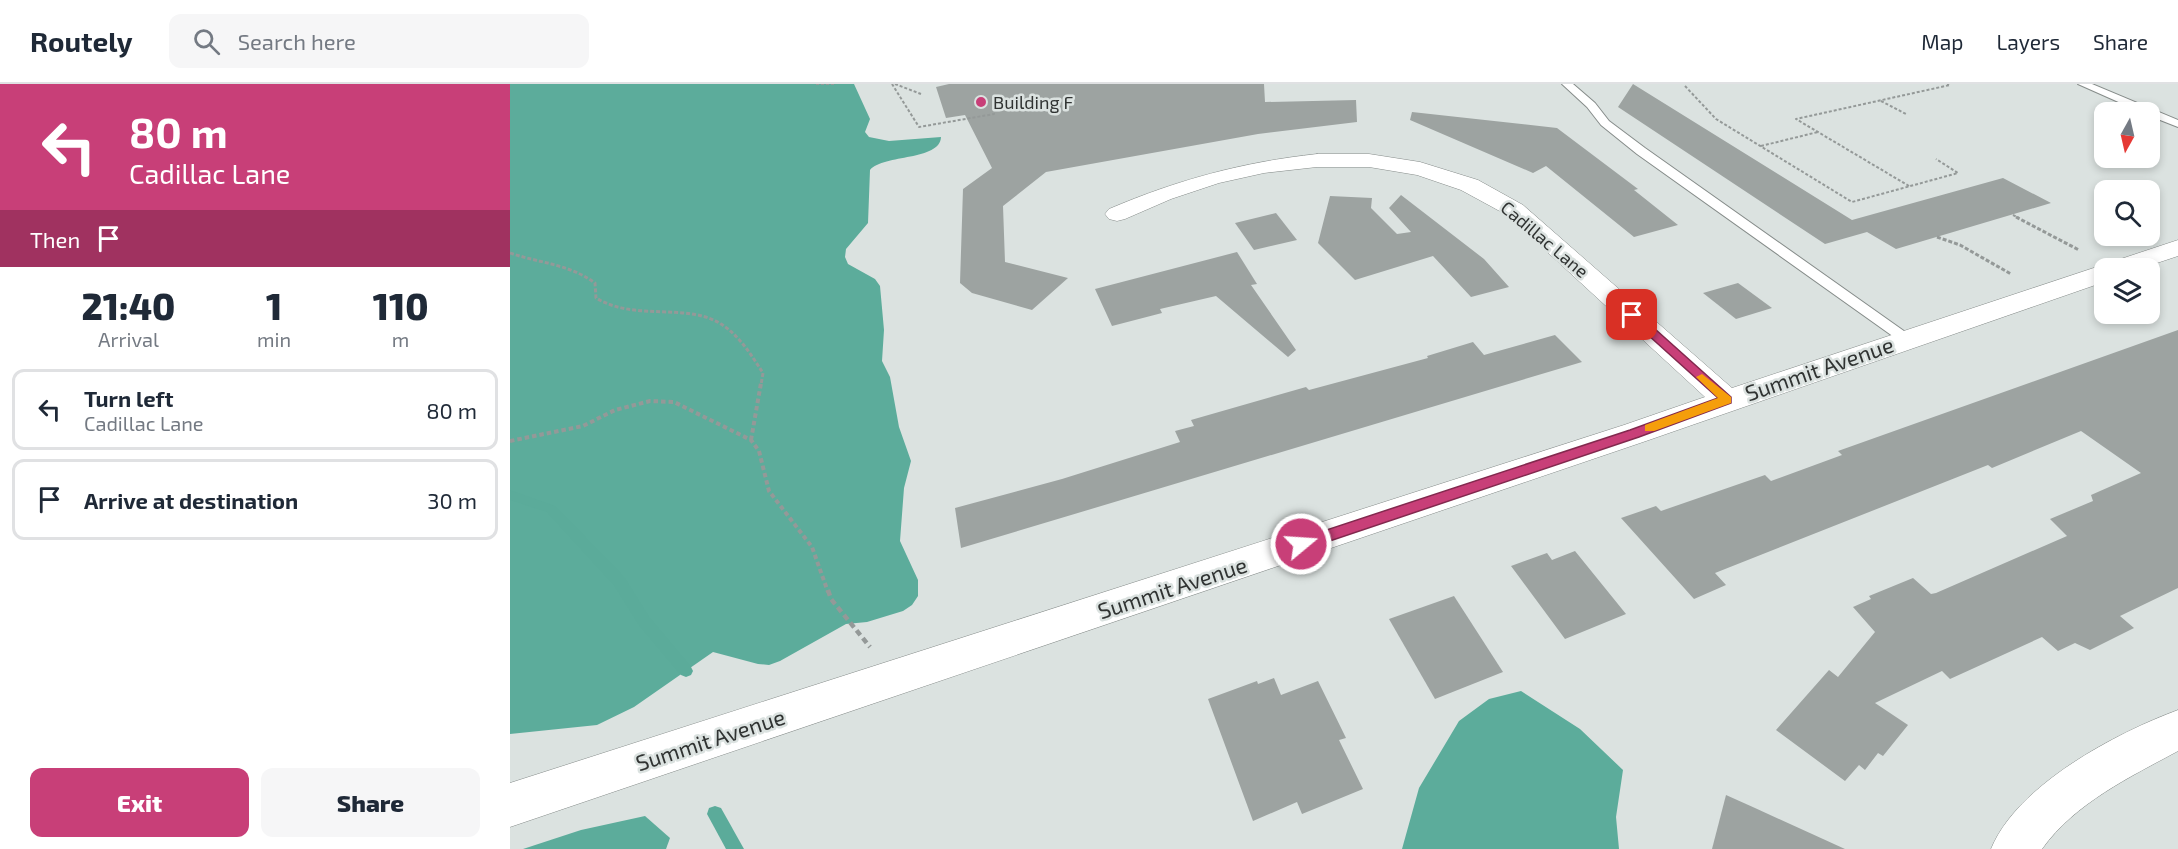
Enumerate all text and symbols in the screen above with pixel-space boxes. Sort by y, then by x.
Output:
search box [169,14,589,68]
text: Routely [30,24,133,58]
icon: search [190,25,223,58]
text: Search here [238,28,356,54]
text: Map [1921,29,1963,54]
text: Layers [1996,29,2060,54]
text: Share [2093,29,2148,54]
place label: Building F [993,91,1074,113]
marker: Building F [974,95,988,109]
north arrow [2094,102,2160,168]
map controls [2094,102,2160,324]
text: 80 m [129,106,228,156]
icon: left [30,108,108,186]
text: Cadillac Lane [129,157,290,189]
button: search [2094,180,2160,246]
street label: Cadillac Lane [1497,196,1593,282]
icon: arrive [92,222,125,255]
text: Then [30,226,80,252]
button: layers [2094,258,2160,324]
text: 21:40 [82,284,175,327]
text: 1 [266,284,282,327]
text: 110 [373,284,428,327]
pin [1606,289,1657,340]
icon: arrive [1615,298,1648,331]
text: Arrival [98,327,159,351]
text: min [257,327,291,351]
text: m [392,327,409,351]
street label: Summit Avenue [1741,330,1897,406]
text: Turn left [84,385,173,411]
icon: left [33,393,66,426]
text: 80 m [426,397,477,423]
text: Cadillac Lane [84,411,204,435]
icon: arrive [33,483,66,516]
text: Arrive at destination [84,487,298,513]
text: 30 m [427,487,477,513]
position arrow [1269,512,1333,576]
street label: Summit Avenue [1094,551,1250,623]
street label: Summit Avenue [632,703,788,775]
button: Exit [30,768,249,837]
button: Share [261,768,480,837]

